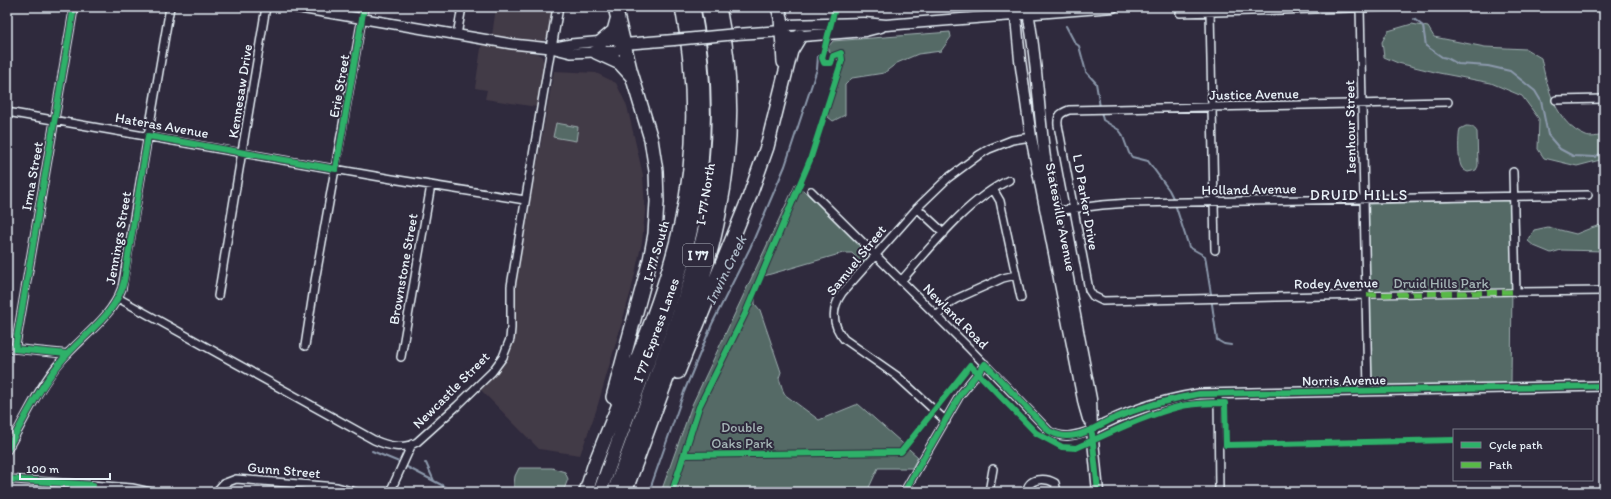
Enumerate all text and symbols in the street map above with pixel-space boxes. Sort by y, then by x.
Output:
street label: Kennesaw Drive [225,42,256,139]
street label: Erie Street [326,53,353,119]
street label: Isenhour Street [1341,80,1360,174]
street label: Justice Avenue [1209,85,1299,104]
street label: Hateras Avenue [114,109,210,142]
street label: Irma Street [18,140,47,212]
street label: L D Parker Drive [1069,153,1102,252]
street label: I-77 North [692,161,719,226]
street label: Statesville Avenue [1042,161,1079,273]
street label: Holland Avenue [1201,180,1297,199]
district label: DRUID HILLS [1310,186,1408,204]
street label: Jennings Street [102,190,135,286]
street label: Brownstone Street [385,212,422,326]
street label: I-77 South [640,219,673,284]
street label: Samuel Street [823,222,890,299]
water label: Irwin Creek [701,231,751,308]
road number: I 77 [683,244,713,266]
street label: Rodey Avenue [1294,274,1379,293]
park label: Druid Hills Park [1393,275,1490,292]
street label: I 77 Express Lanes [630,276,683,385]
street label: Newland Road [919,280,992,353]
street label: Newcastle Street [409,348,493,432]
street label: Norris Avenue [1302,371,1387,390]
park label: Double Oaks Park [711,419,774,452]
legend [1453,429,1593,481]
text: Cycle path [1489,438,1543,452]
scale bar [20,455,110,481]
text: Path [1489,458,1512,472]
street label: Gunn Street [247,459,321,482]
text: 100 m [26,462,59,476]

